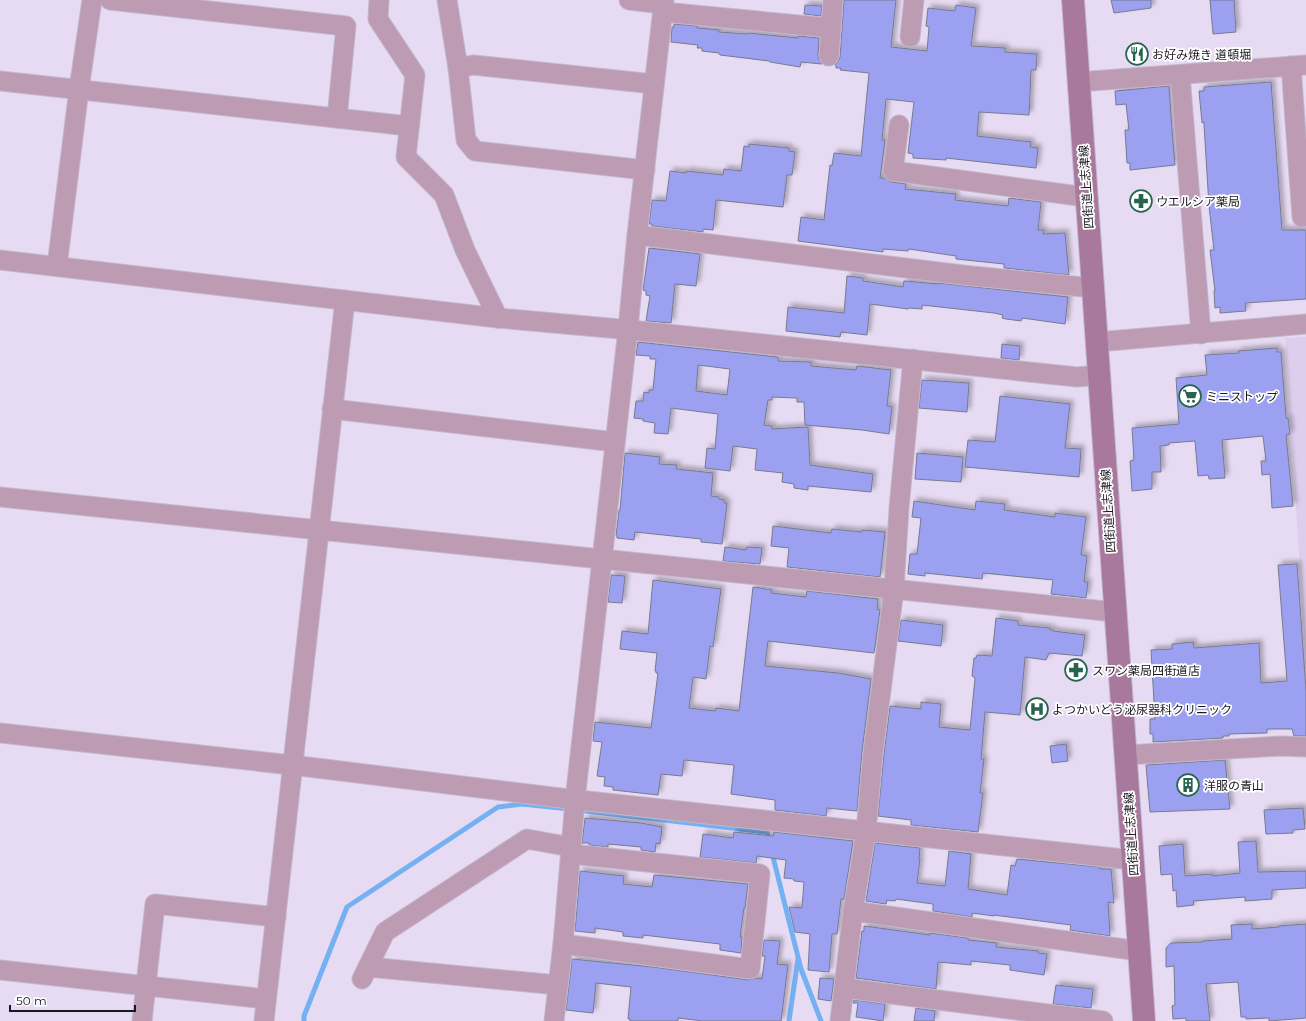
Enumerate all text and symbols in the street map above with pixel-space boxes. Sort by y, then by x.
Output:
restaurant icon: お好み焼き 道頓堀 [1124,41,1150,67]
place label: お好み焼き 道頓堀 [1152,47,1251,62]
street label: 四街道上志津線 [1076,145,1096,229]
pharmacy icon: ウエルシア薬局 [1128,188,1154,214]
place label: ウエルシア薬局 [1156,194,1240,209]
supermarket icon: ミニストップ [1177,383,1203,409]
place label: ミニストップ [1206,389,1278,404]
street label: 四街道上志津線 [1098,469,1118,553]
pharmacy icon: スワン薬局四街道店 [1063,657,1089,683]
place label: スワン薬局四街道店 [1092,663,1200,678]
hospital icon: よつかいどう泌尿器科クリニック [1024,696,1050,722]
place label: よつかいどう泌尿器科クリニック [1052,702,1232,717]
building icon: 洋服の青山 [1175,772,1201,798]
place label: 洋服の青山 [1204,778,1264,793]
street label: 四街道上志津線 [1121,792,1141,876]
scale bar [10,987,135,1013]
text: 50 m [16,993,47,1008]

